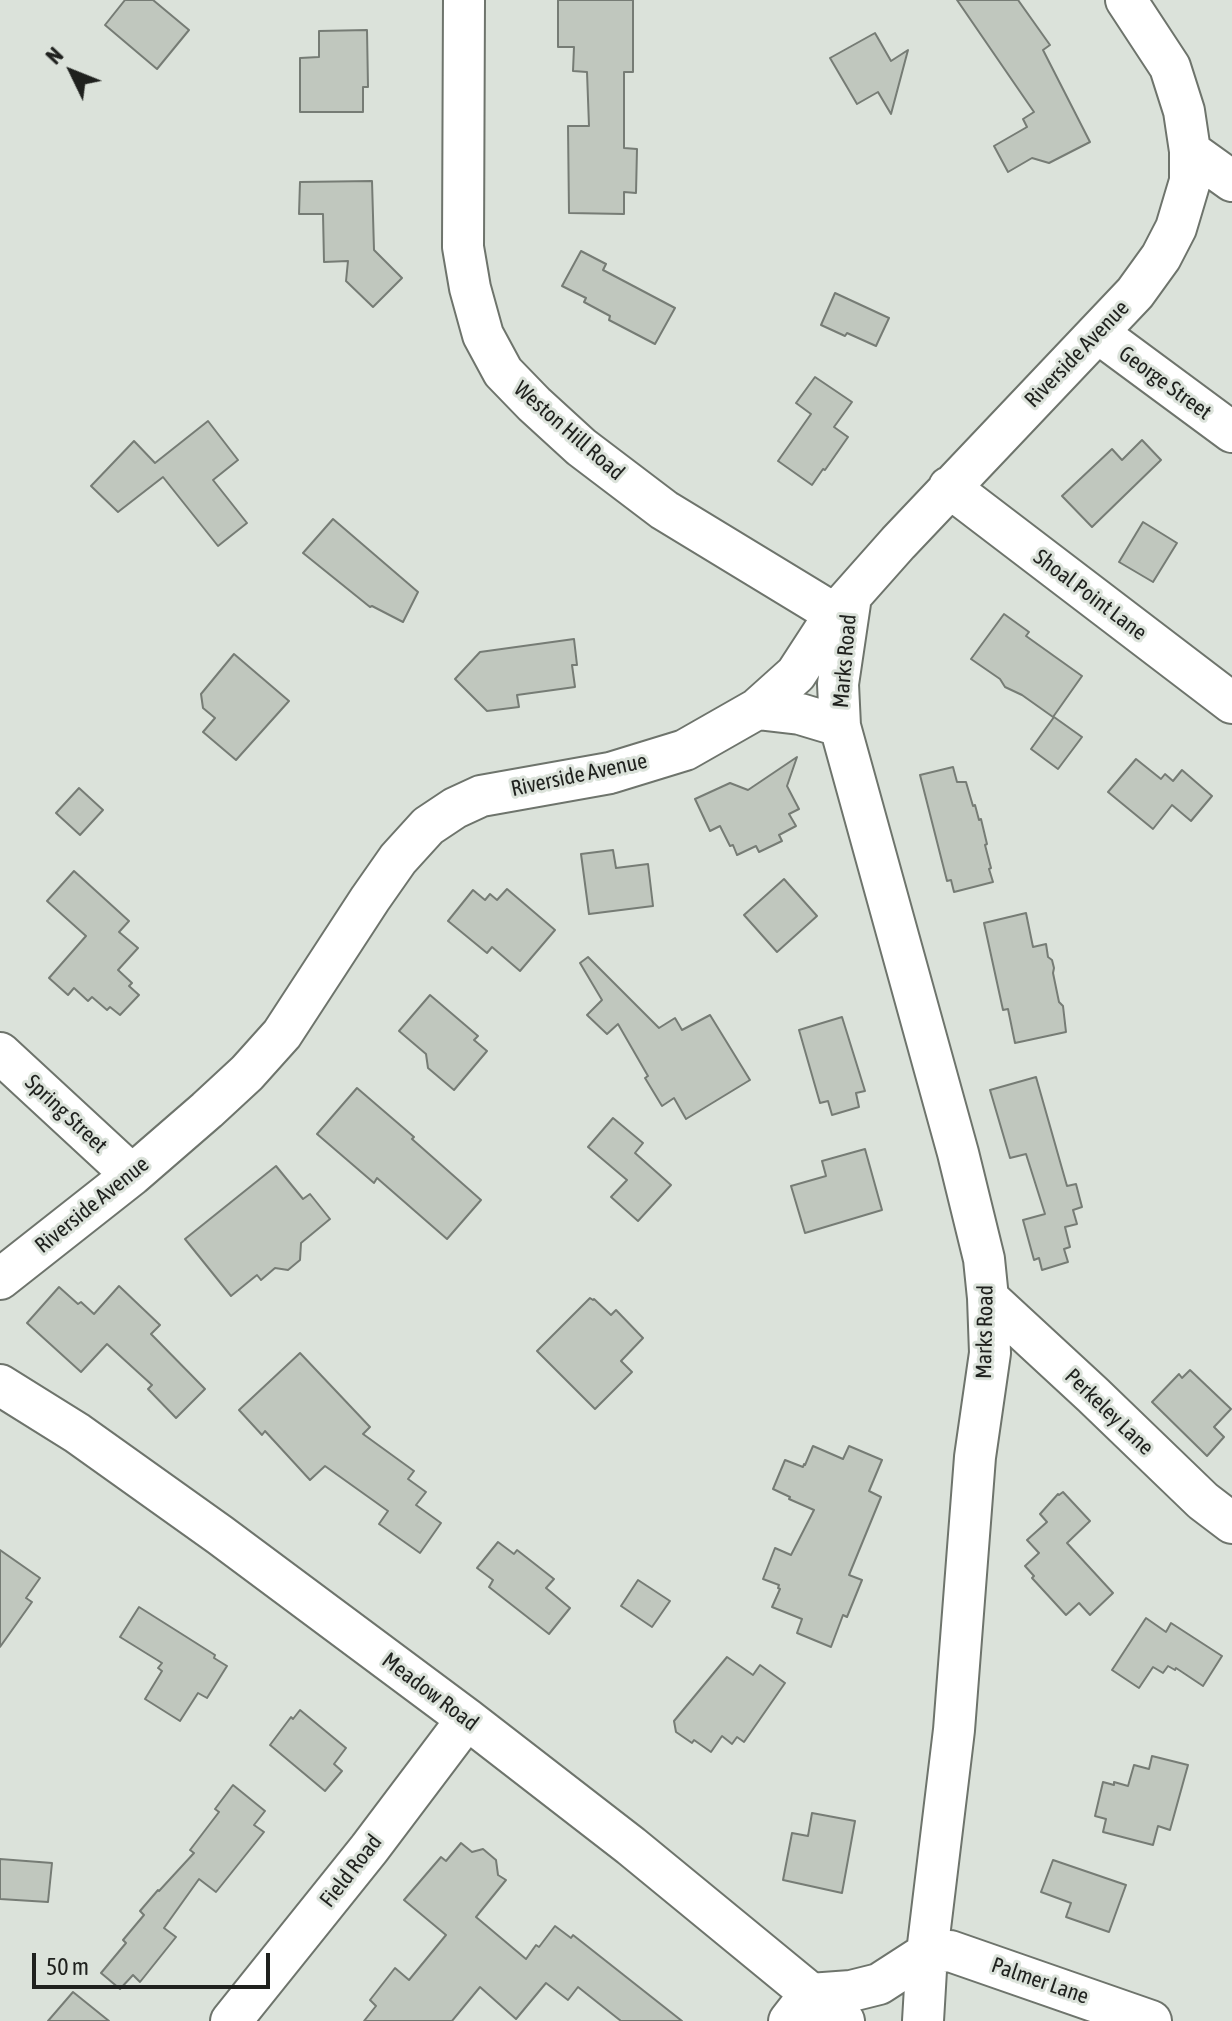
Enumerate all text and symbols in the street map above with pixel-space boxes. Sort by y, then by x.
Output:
north arrow [32,32,112,112]
text: N [41,42,68,69]
street label: Riverside Avenue [1019,295,1135,413]
street label: George Street [1114,341,1216,425]
street label: Weston Hill Road [508,376,630,486]
street label: Shoal Point Lane [1028,544,1152,646]
street label: Marks Road [828,613,862,709]
street label: Riverside Avenue [509,748,649,802]
street label: Spring Street [19,1069,113,1159]
street label: Riverside Avenue [30,1151,154,1259]
street label: Marks Road [971,1285,999,1379]
street label: Perkeley Lane [1059,1363,1159,1461]
street label: Meadow Road [377,1647,483,1737]
street label: Field Road [314,1829,388,1913]
scale bar [36,1937,274,1987]
street label: Palmer Lane [988,1952,1092,2010]
text: 50 m [46,1953,89,1980]

